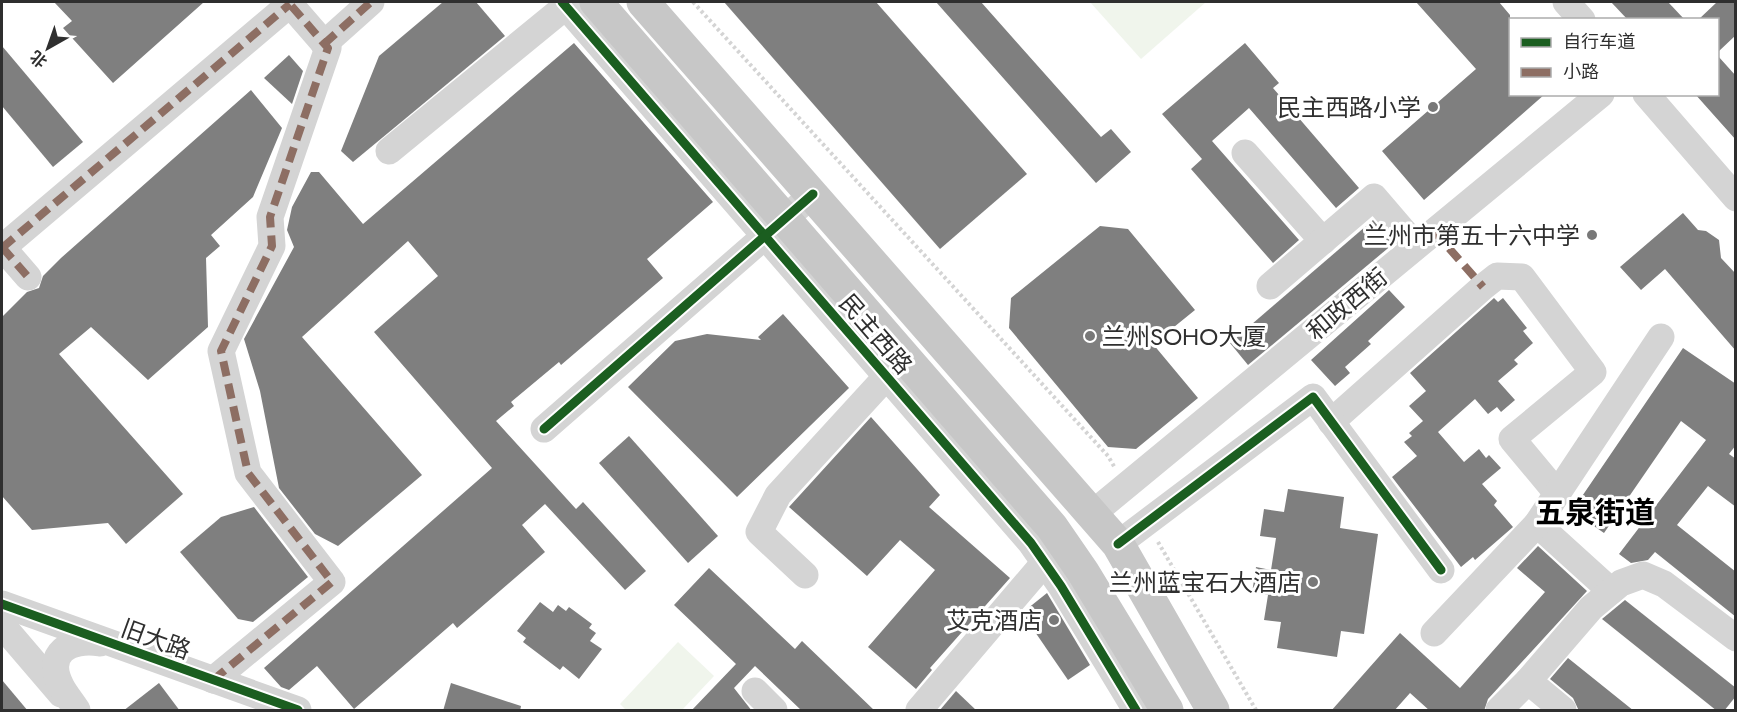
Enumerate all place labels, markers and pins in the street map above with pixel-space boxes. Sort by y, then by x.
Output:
place label: 民主西路小学 [1277,90,1421,125]
marker: 民主西路小学 [1426,100,1440,114]
place label: 兰州市第五十六中学 [1364,218,1580,253]
marker: 兰州市第五十六中学 [1585,228,1599,242]
place label: 兰州SOHO大厦 [1102,319,1266,354]
marker: 兰州SOHO大厦 [1083,329,1097,343]
place label: 兰州蓝宝石大酒店 [1109,565,1301,600]
marker: 兰州蓝宝石大酒店 [1306,575,1320,589]
place label: 艾克酒店 [946,603,1042,638]
marker: 艾克酒店 [1047,613,1061,627]

